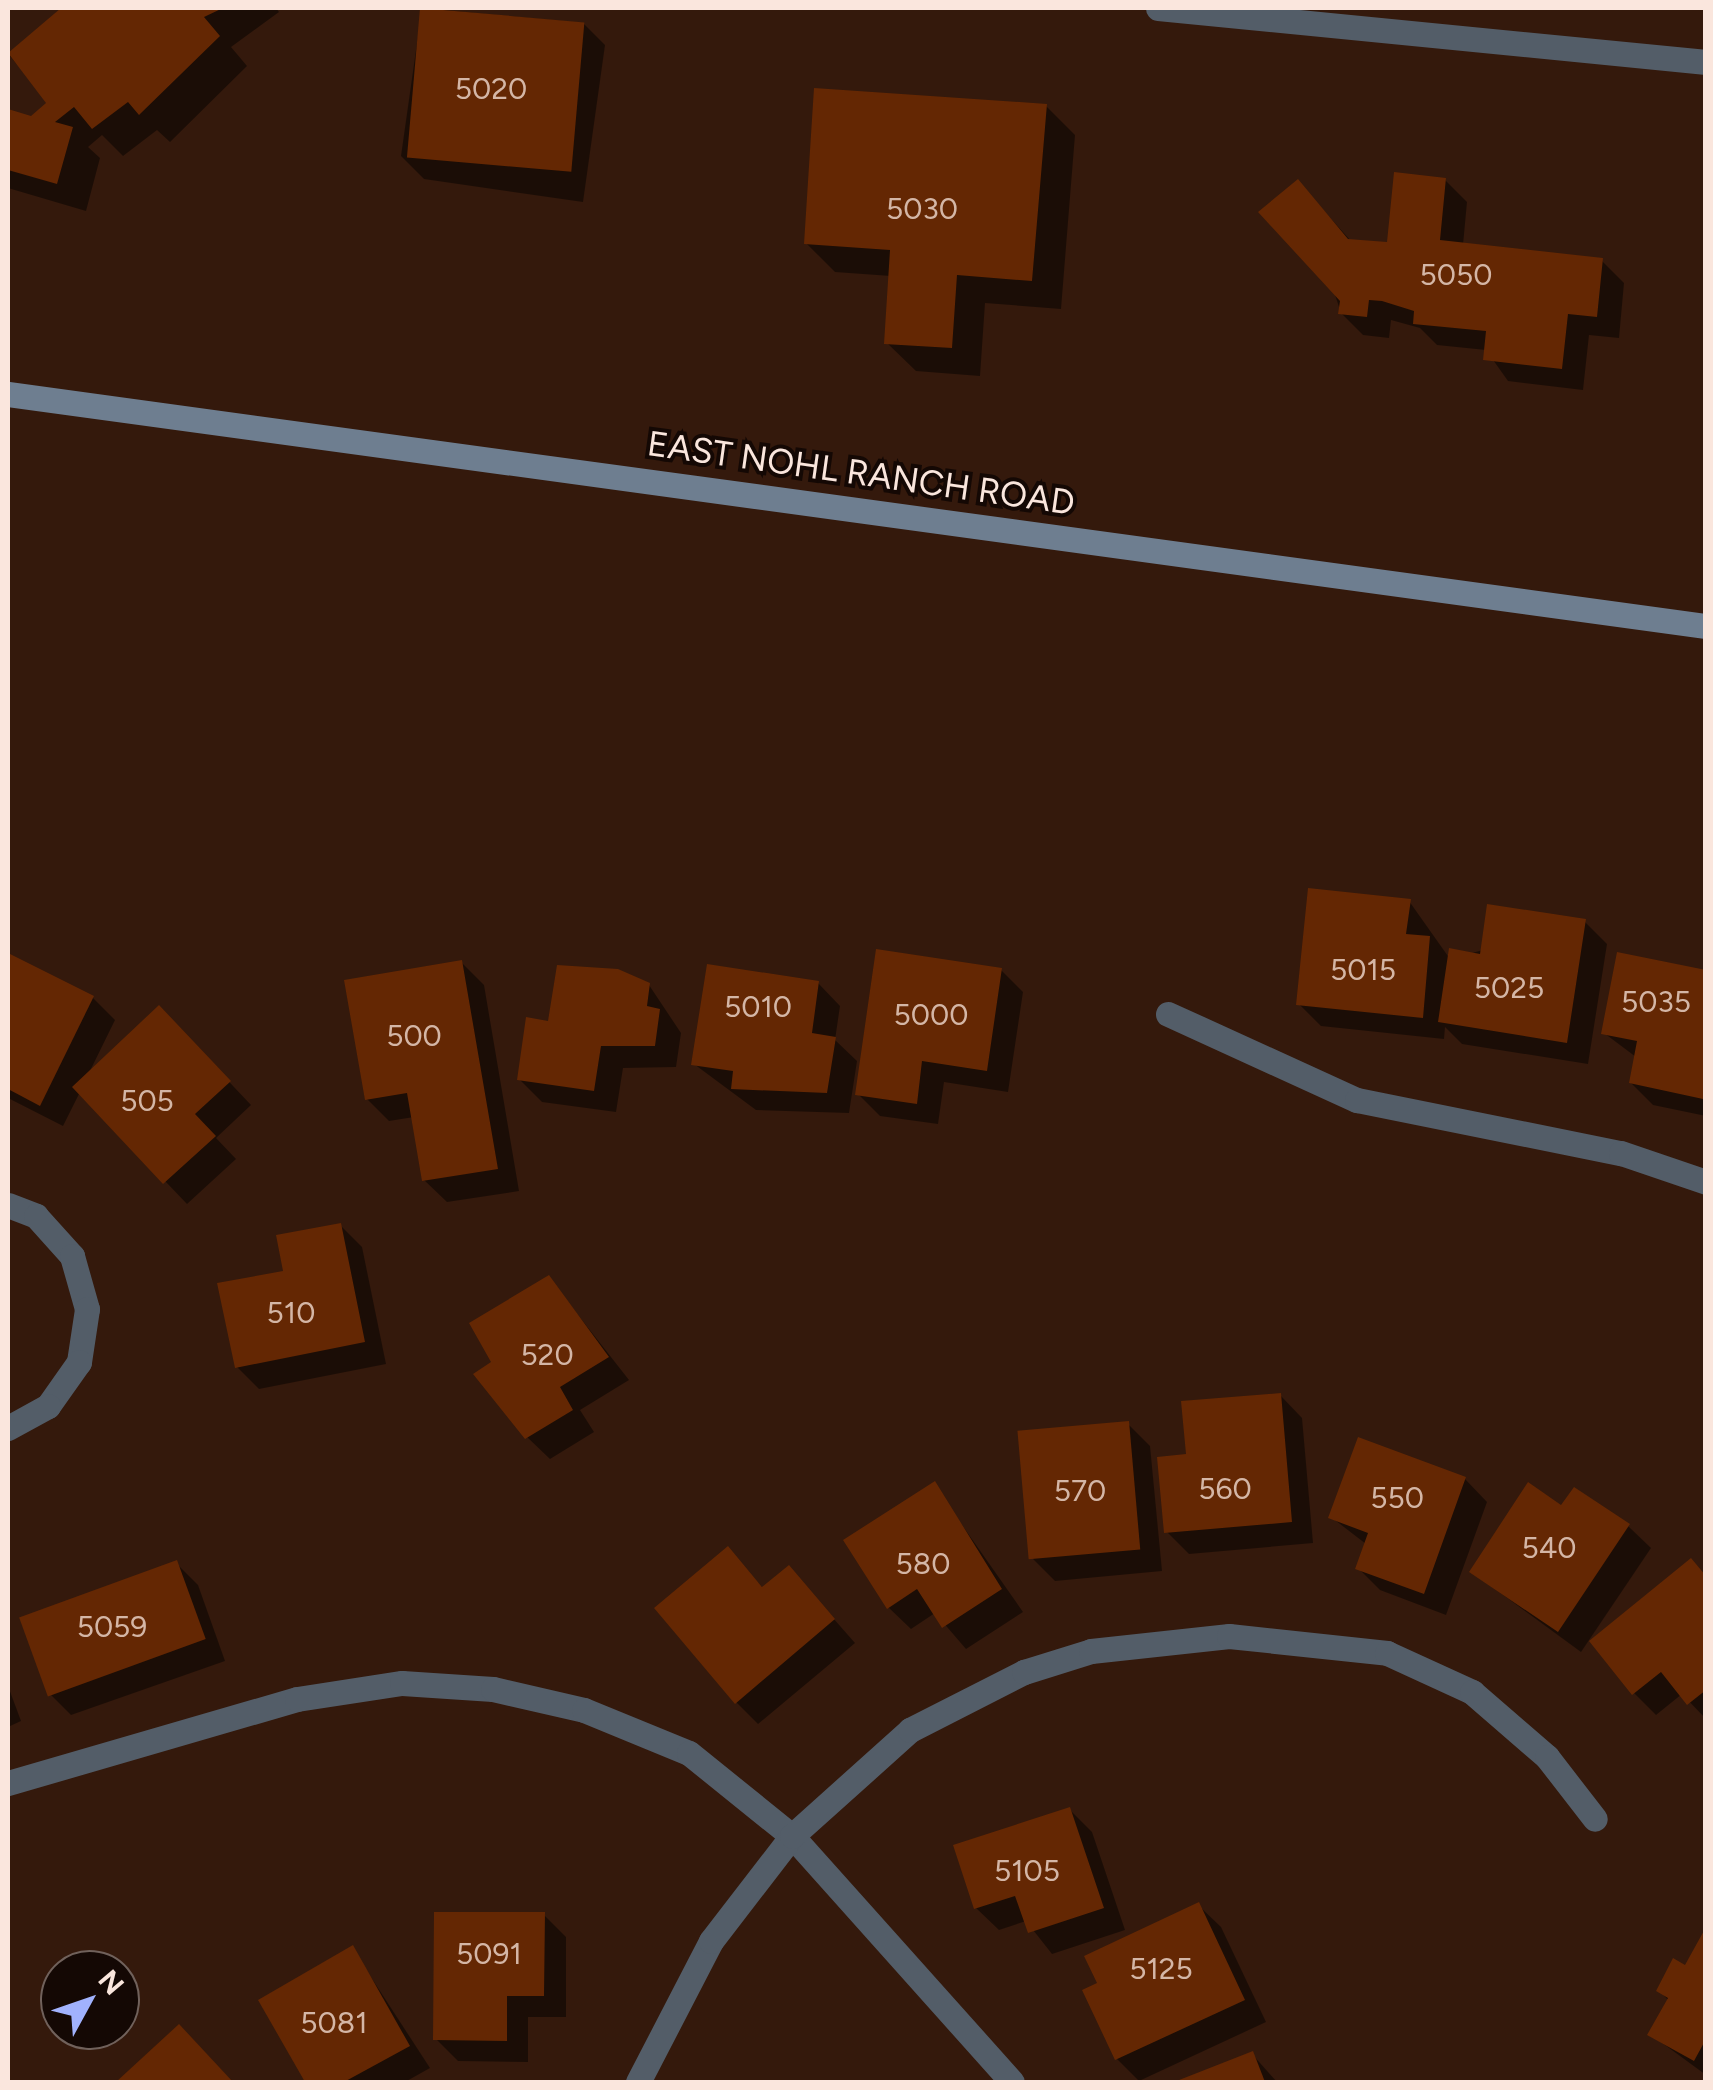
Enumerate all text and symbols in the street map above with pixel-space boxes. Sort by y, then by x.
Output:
house number: 5020 [455,71,527,107]
house number: 5030 [886,191,958,227]
house number: 5050 [1420,257,1492,293]
street label: EAST NOHL RANCH ROAD [645,422,1077,524]
house number: 5015 [1330,952,1396,988]
house number: 5025 [1474,970,1544,1006]
house number: 5035 [1621,984,1691,1020]
house number: 5010 [724,989,792,1025]
house number: 5000 [894,997,968,1033]
house number: 500 [386,1018,442,1054]
house number: 505 [120,1083,174,1119]
house number: 510 [267,1295,315,1331]
house number: 520 [520,1337,574,1373]
house number: 560 [1198,1471,1252,1507]
house number: 570 [1054,1473,1106,1509]
house number: 550 [1370,1480,1424,1516]
house number: 540 [1521,1530,1577,1566]
house number: 580 [896,1546,950,1582]
house number: 5059 [77,1609,147,1645]
house number: 5105 [994,1853,1060,1889]
house number: 5091 [456,1936,522,1972]
north arrow [40,1950,140,2050]
house number: 5125 [1129,1951,1193,1987]
text: N [91,1963,131,2001]
house number: 5081 [300,2005,368,2041]

